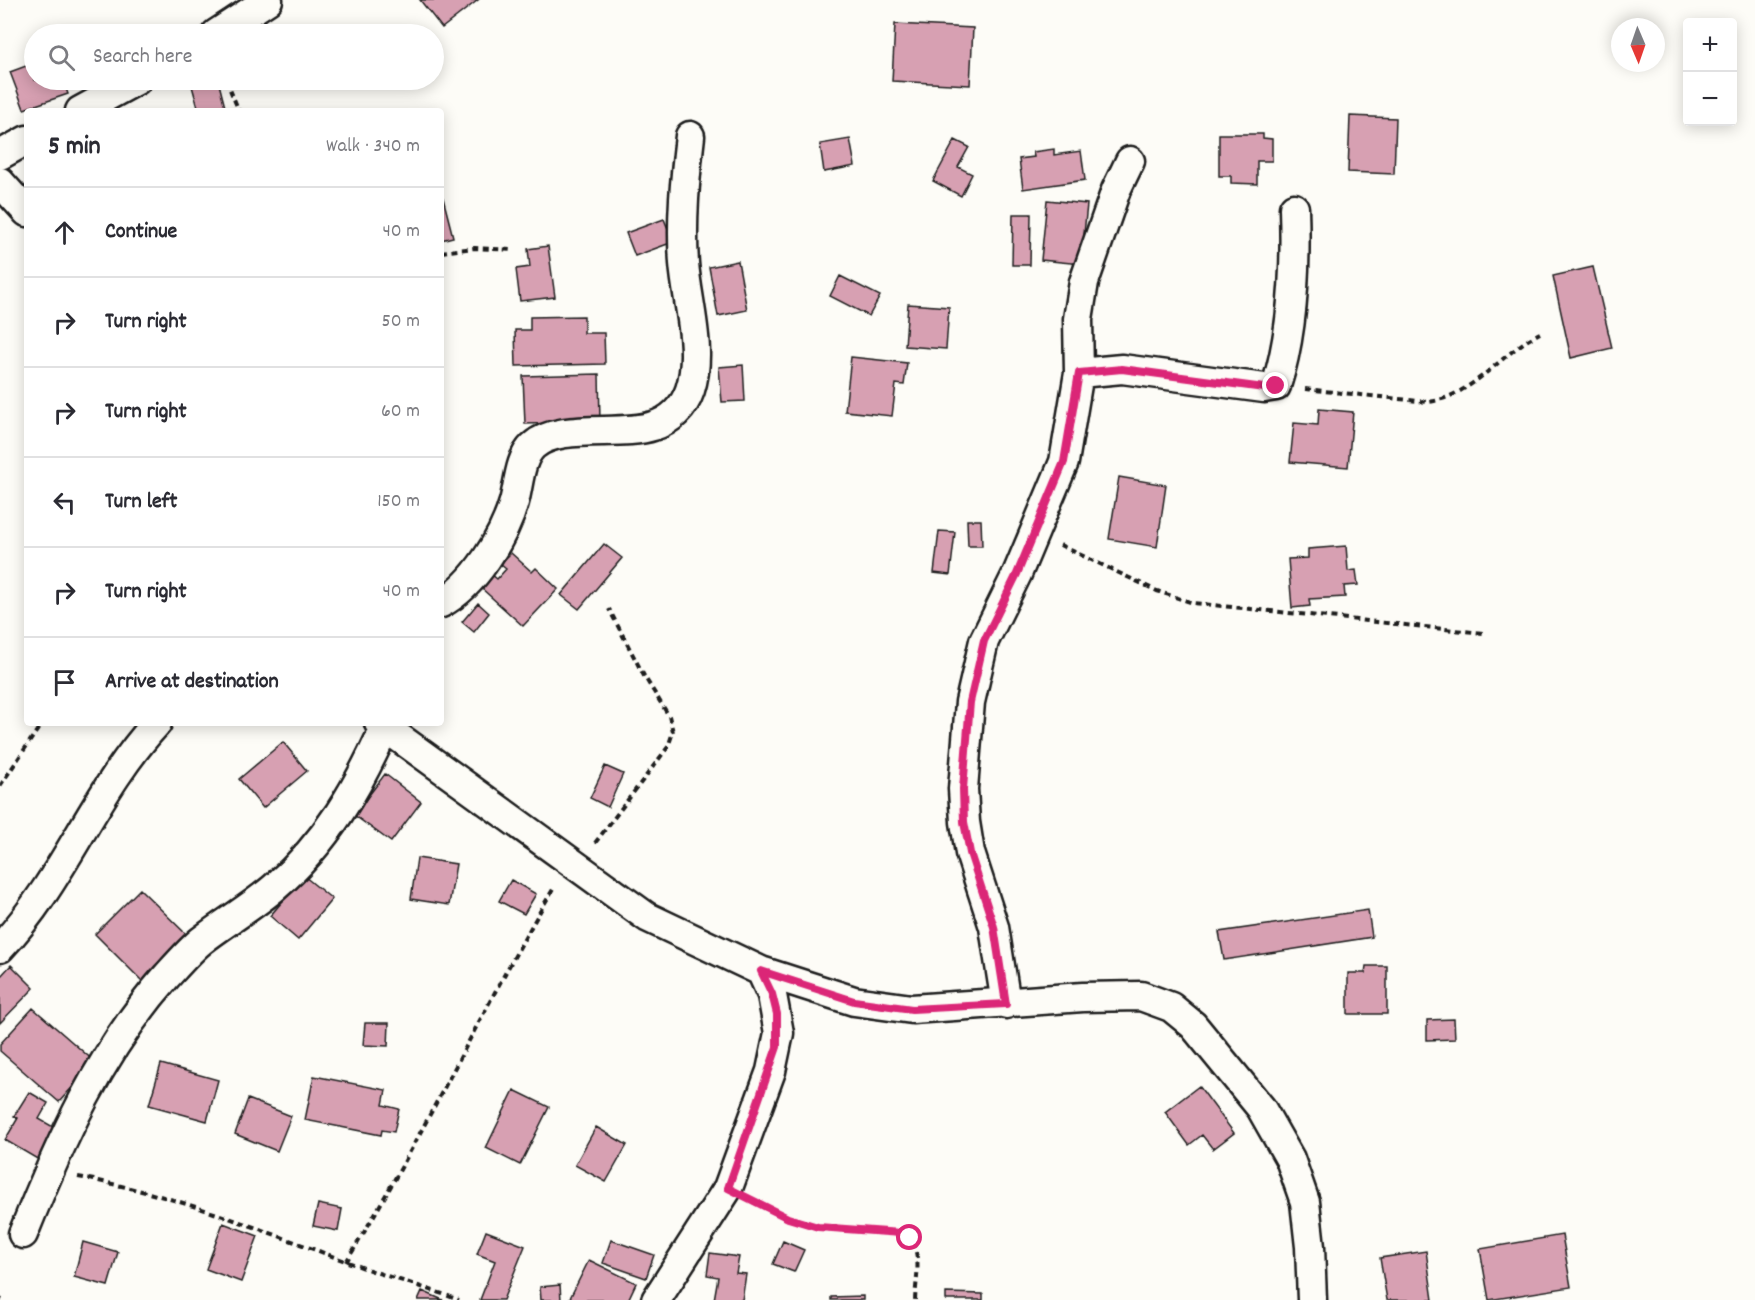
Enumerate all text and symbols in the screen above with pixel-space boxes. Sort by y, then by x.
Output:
north arrow [1611,18,1665,72]
map controls [1683,18,1737,126]
button: + [1683,18,1737,72]
search box [24,24,444,90]
icon: search [45,41,78,74]
text: Search here [93,42,192,73]
button: − [1683,72,1737,126]
text: 5 min [48,129,101,166]
text: Walk · 340 m [326,133,420,161]
icon: ahead [48,216,81,249]
text: Continue [105,217,177,248]
text: 40 m [382,218,420,246]
icon: right [48,306,81,339]
text: Turn right [105,307,187,338]
text: 50 m [382,308,420,336]
route end [1262,372,1288,398]
icon: right [48,396,81,429]
text: Turn right [105,397,187,428]
text: 60 m [381,398,420,426]
icon: left [48,486,81,519]
text: Turn left [105,487,177,518]
text: 150 m [377,488,420,516]
icon: right [48,576,81,609]
text: Turn right [105,577,187,608]
text: 40 m [382,578,420,606]
icon: arrive [48,666,81,699]
text: Arrive at destination [105,667,279,698]
route start [896,1224,922,1250]

